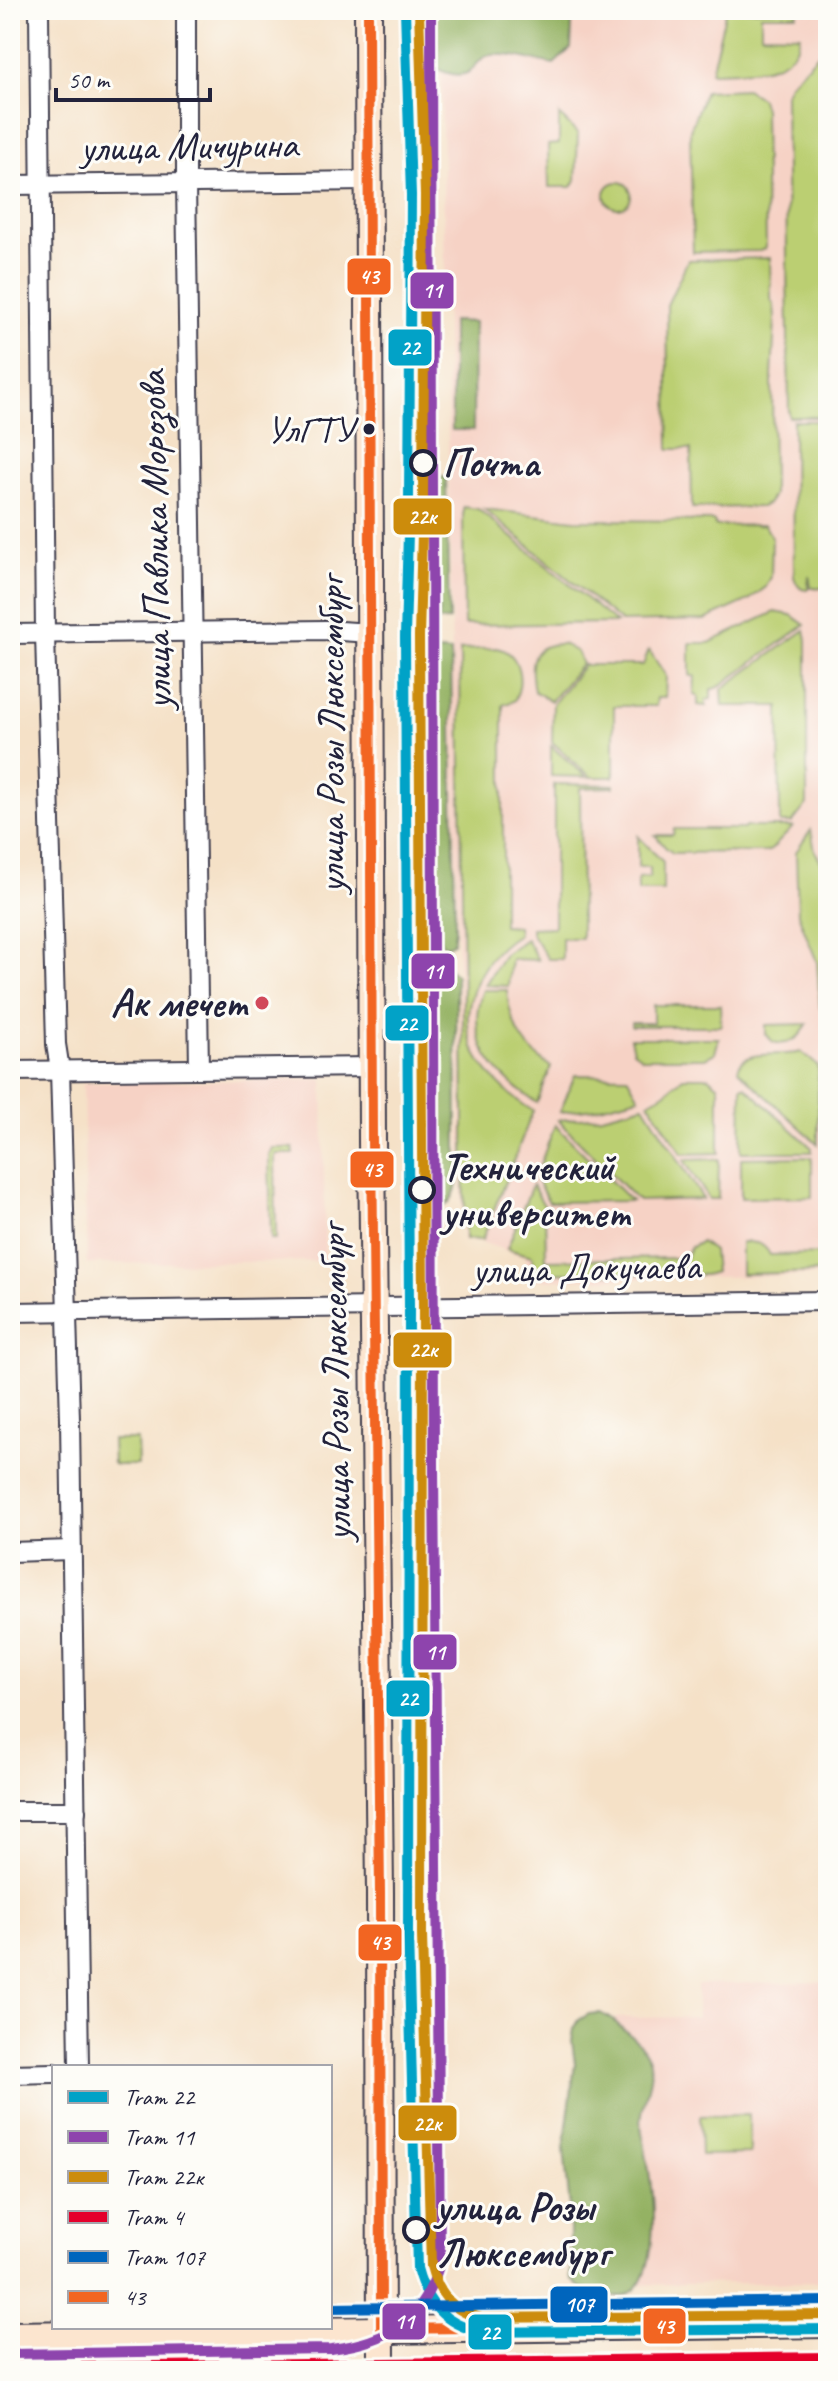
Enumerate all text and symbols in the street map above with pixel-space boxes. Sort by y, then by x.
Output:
scale bar [56,52,210,102]
text: 50 m [68,65,111,95]
street label: улица Мичурина [78,119,301,173]
line badge: 43 [346,257,392,296]
text: 43 [359,263,381,291]
line badge: 11 [409,271,455,310]
text: 11 [422,277,444,305]
line badge: 22 [387,328,433,367]
text: 22 [400,334,422,362]
street label: улица Павлика Морозова [127,367,183,712]
place label: УлГТУ [267,406,360,453]
marker: УлГТУ [361,421,377,437]
place label: Почта [443,438,542,488]
marker: Почта [410,450,436,476]
line badge: 22к [392,497,453,536]
text: 22к [408,503,439,531]
street label: улица Розы Люксембург [306,571,356,895]
line badge: 11 [410,952,456,990]
text: 11 [423,958,445,986]
place label: Ак мечет [111,978,249,1028]
marker: Ак мечет [253,994,271,1012]
line badge: 22 [384,1004,430,1042]
text: 22 [397,1010,419,1038]
place label: Технический университет [439,1142,632,1238]
line badge: 43 [349,1150,395,1189]
text: 43 [362,1156,384,1184]
marker: Технический университет [409,1177,435,1203]
street label: улица Розы Люксембург [307,1219,363,1544]
street label: улица Докучаева [470,1241,703,1295]
line badge: 22к [392,1331,453,1369]
text: 22к [409,1336,440,1364]
line badge: 11 [412,1633,458,1671]
text: 11 [425,1639,447,1667]
line badge: 22 [385,1679,431,1718]
text: 22 [398,1685,420,1713]
line badge: 43 [357,1923,403,1962]
text: 43 [370,1929,392,1957]
legend [52,2065,332,2329]
text: Tram 22 [124,2082,196,2112]
line badge: 22к [397,2104,458,2142]
text: 22к [413,2110,444,2138]
text: Tram 11 [124,2122,195,2152]
text: Tram 22к [124,2162,205,2192]
place label: улица Розы Люксембург [433,2182,614,2278]
text: Tram 4 [124,2202,186,2232]
marker: улица Розы Люксембург [403,2217,429,2243]
text: Tram 107 [124,2242,206,2272]
text: 43 [124,2282,148,2312]
line badge: 107 [549,2285,609,2324]
text: 107 [564,2291,596,2319]
line badge: 11 [381,2302,427,2341]
line badge: 43 [642,2307,687,2345]
text: 11 [394,2308,416,2336]
line badge: 22 [467,2313,513,2351]
text: 43 [654,2313,676,2341]
text: 22 [480,2319,502,2347]

